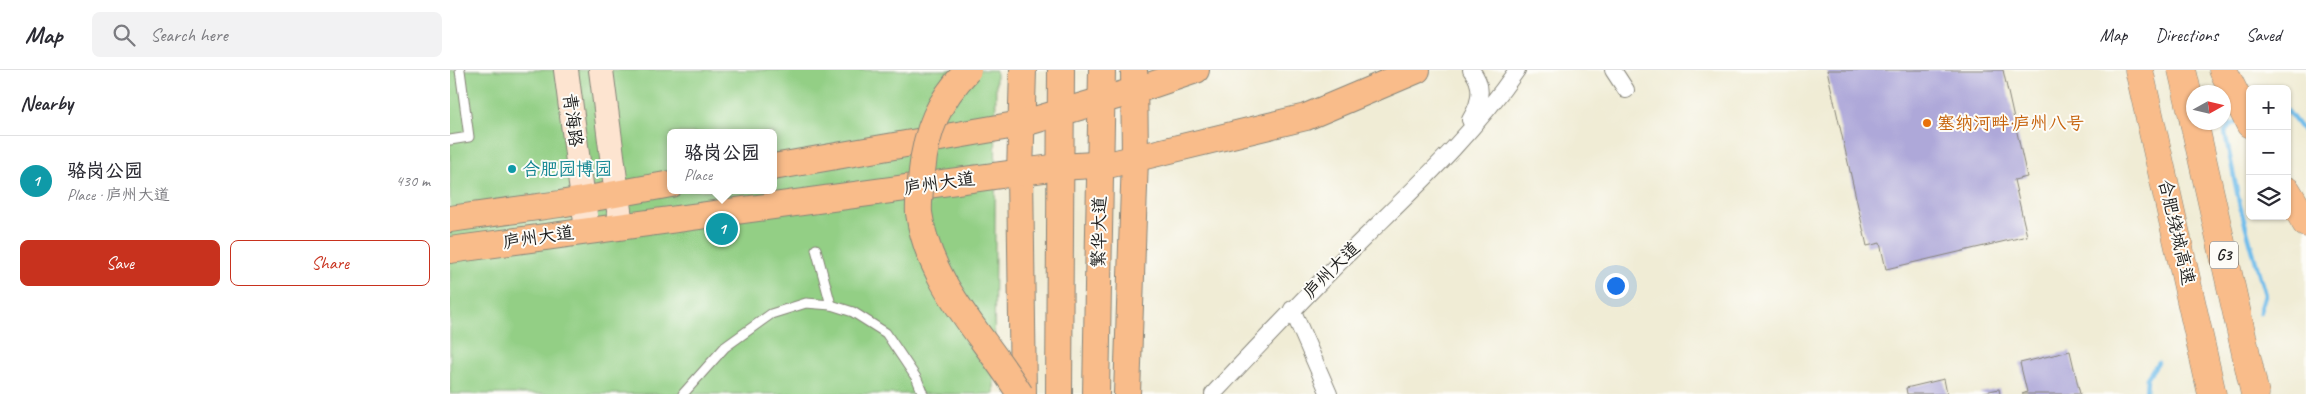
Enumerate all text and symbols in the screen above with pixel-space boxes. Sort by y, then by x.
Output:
search box [92,12,442,57]
text: Map [25,20,62,50]
icon: search [110,21,138,49]
text: Search here [150,23,228,47]
text: Map [2100,24,2127,46]
text: Directions [2155,24,2218,46]
text: Saved [2246,24,2281,46]
north arrow [2186,85,2231,130]
map controls [2246,85,2291,220]
button: + [2246,85,2291,130]
text: Nearby [20,90,73,116]
street label: 青海路 [559,92,587,148]
place label: 塞纳河畔·庐州八号 [1937,112,2084,134]
marker: 塞纳河畔·庐州八号 [1921,117,1933,129]
popup [667,129,777,194]
button: − [2246,130,2291,175]
text: 骆岗公园 [684,141,760,165]
place label: 合肥园博园 [522,158,612,180]
text: 骆岗公园 [67,159,143,183]
marker: 合肥园博园 [506,163,518,175]
text: Place [684,165,712,185]
street label: 庐州大道 [902,167,976,199]
text: 1 [32,171,40,191]
text: 430 m [396,171,430,191]
button: layers [2246,175,2291,220]
street label: 合肥绕城高速 [2154,177,2200,287]
text: Place · 庐州大道 [67,185,170,205]
street label: 繁华大道 [1087,196,1111,268]
pin: 1 [706,210,738,248]
street label: 庐州大道 [501,221,575,253]
street label: 庐州大道 [1298,237,1364,303]
button: Save [20,240,220,286]
button: Share [230,240,430,286]
road number: G3 [2210,242,2238,268]
your location [1603,273,1629,299]

